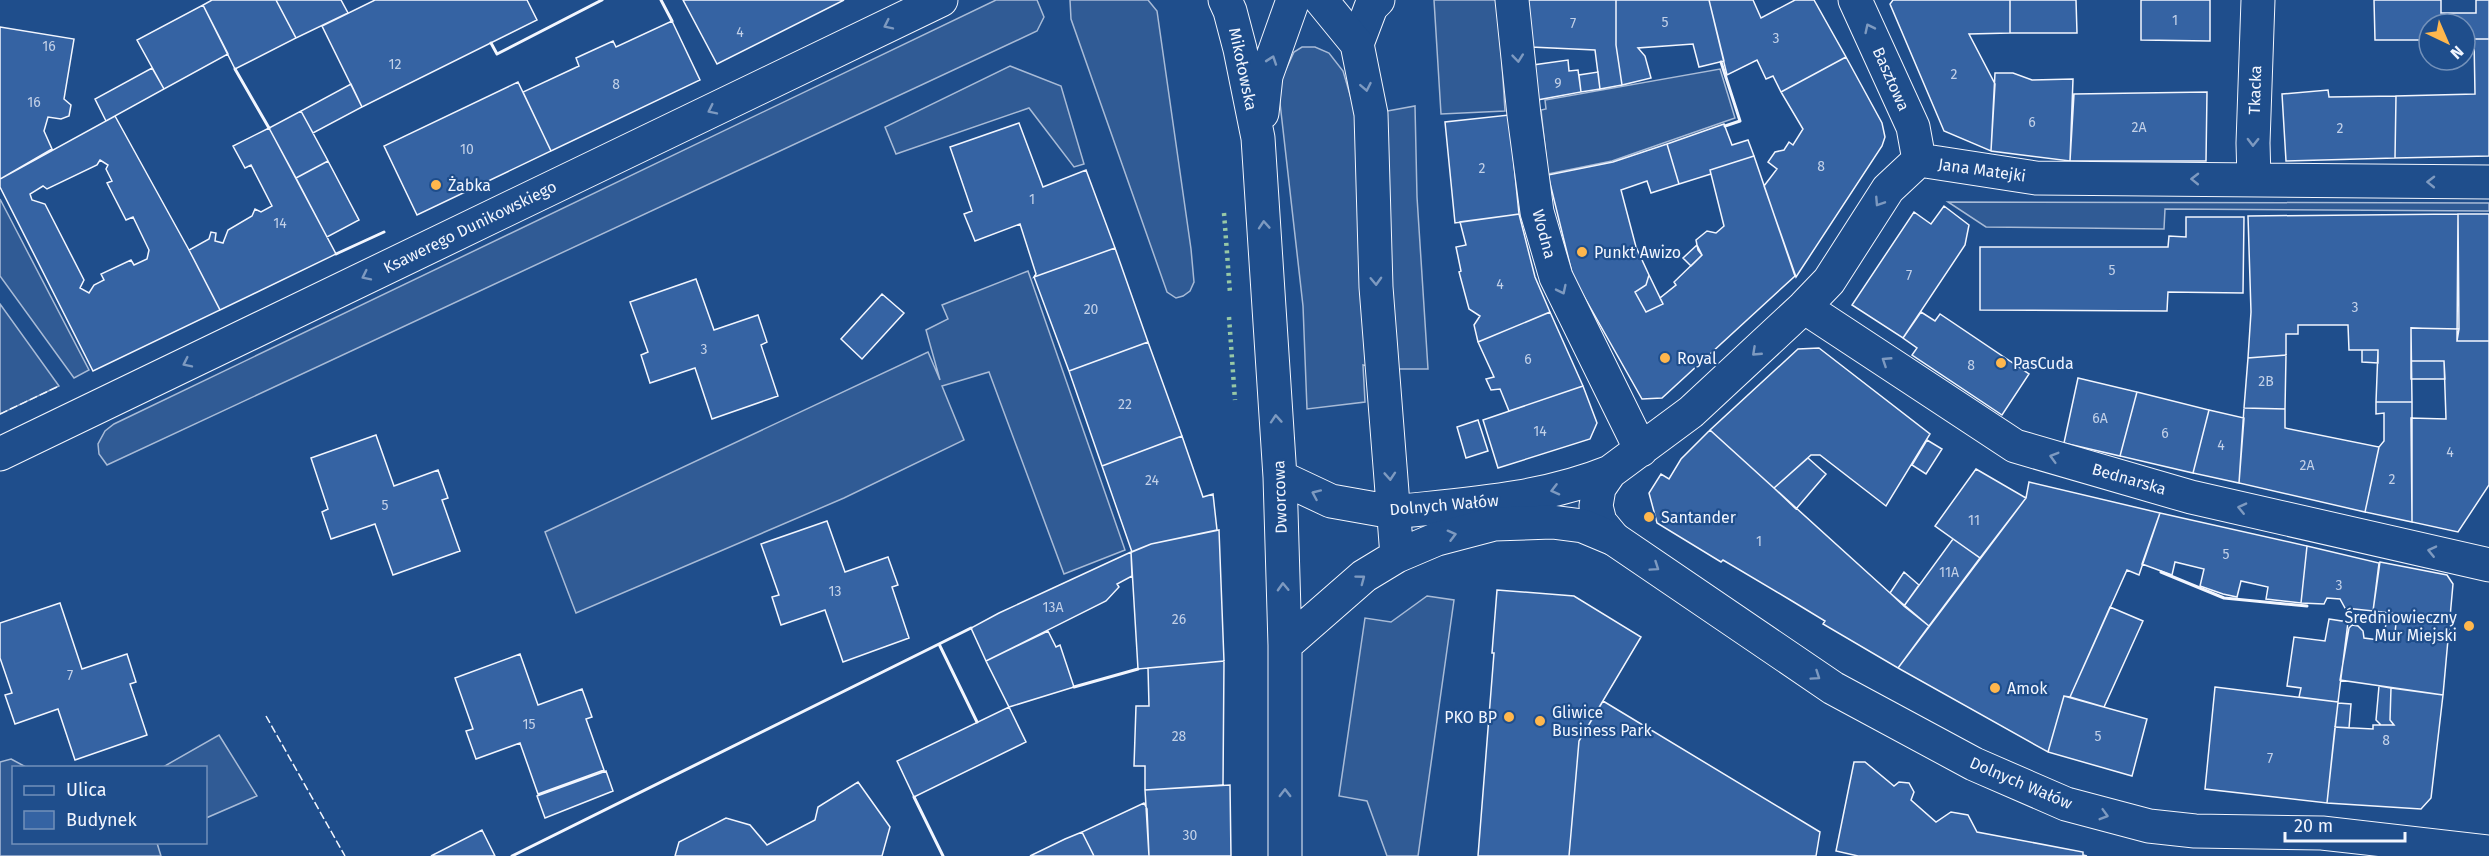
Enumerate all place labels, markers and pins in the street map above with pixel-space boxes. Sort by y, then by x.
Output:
place label: Żabka [448,175,491,195]
marker: Żabka [429,178,443,192]
place label: Punkt Awizo [1594,243,1681,262]
marker: Punkt Awizo [1575,245,1589,259]
place label: Royal [1677,349,1717,368]
marker: Royal [1658,351,1672,365]
place label: PasCuda [2013,354,2074,373]
marker: PasCuda [1994,356,2008,370]
place label: Santander [1661,508,1737,527]
marker: Santander [1642,510,1656,524]
place label: Średniowieczny Mur Miejski [2345,607,2457,645]
marker: Średniowieczny Mur Miejski [2462,619,2476,633]
place label: Amok [2007,679,2048,698]
marker: Amok [1988,681,2002,695]
place label: Gliwice Business Park [1552,703,1652,740]
place label: PKO BP [1444,708,1497,727]
marker: PKO BP [1502,710,1516,724]
marker: Gliwice Business Park [1533,714,1547,728]

